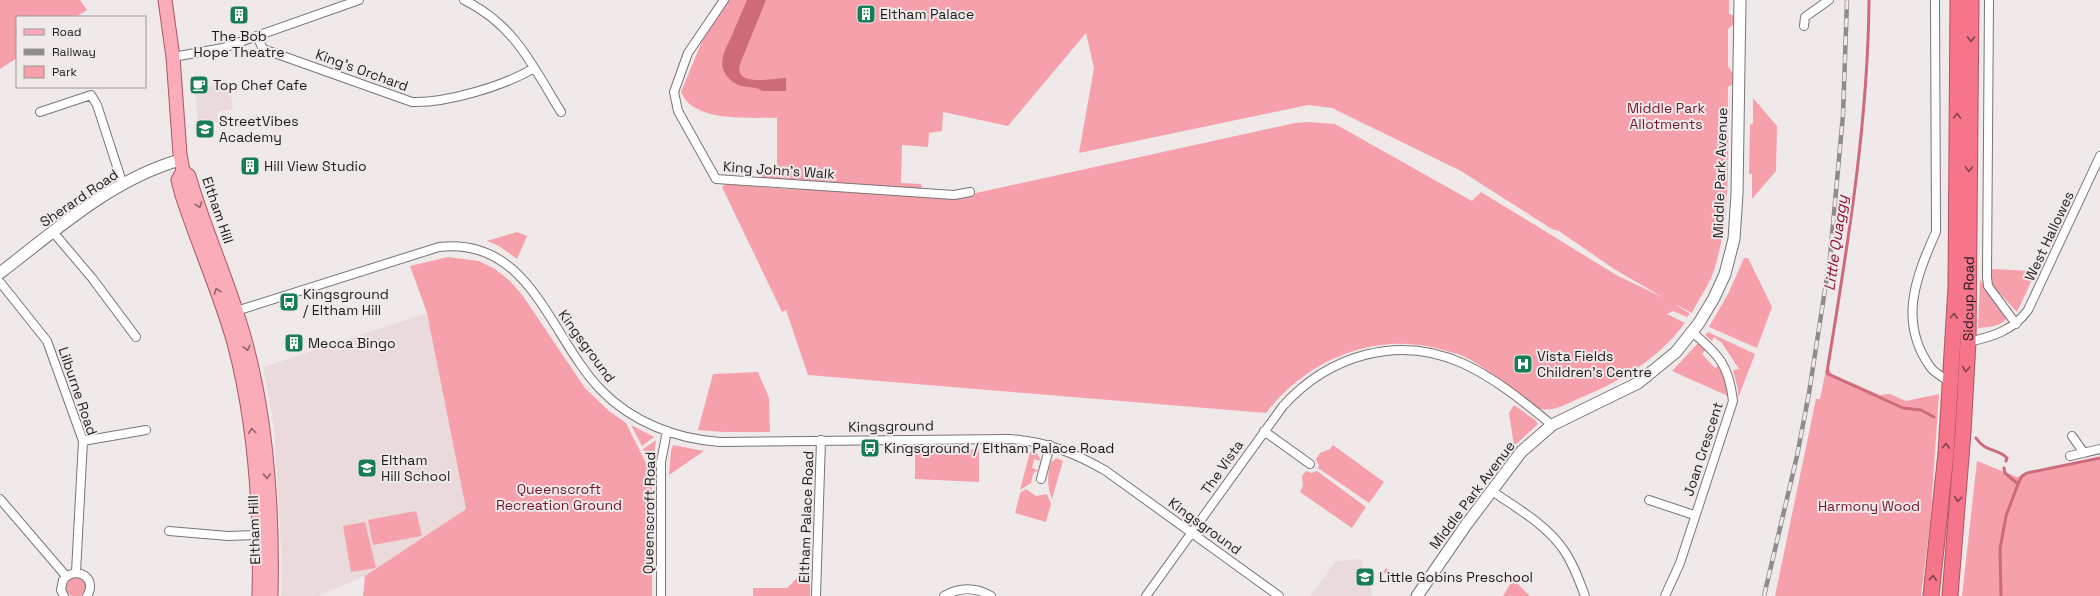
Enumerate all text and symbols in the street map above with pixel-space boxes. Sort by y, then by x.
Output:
building icon: Eltham Palace [855,3,877,25]
building icon: The Bob Hope Theatre [228,4,250,26]
place label: Eltham Palace [880,5,974,23]
legend [16,16,146,88]
text: Road [52,24,81,40]
place label: The Bob Hope Theatre [194,27,284,61]
one-way arrow [1967,36,1975,42]
text: Railway [52,44,96,60]
street label: King's Orchard [313,45,411,95]
text: Park [52,64,77,80]
cafe icon: Top Chef Cafe [188,74,210,96]
place label: Top Chef Cafe [213,76,307,94]
park label: Middle Park Allotments [1627,99,1705,133]
street label: Middle Park Avenue [1709,107,1731,239]
place label: StreetVibes Academy [219,112,299,146]
one-way arrow [1953,113,1962,119]
school or university icon: StreetVibes Academy [194,118,216,140]
building icon: Hill View Studio [239,155,261,177]
place label: Hill View Studio [264,157,367,175]
street label: King John's Walk [723,157,836,183]
street label: Sherard Road [36,165,122,231]
one-way arrow [1965,166,1973,172]
street label: Eltham Hill [198,174,238,246]
street label: West Hallowes [2020,188,2078,284]
water label: Little Quaggy [1819,193,1852,292]
one-way arrow [194,202,202,209]
street label: Sidcup Road [1959,256,1978,341]
place label: Kingsground / Eltham Hill [303,285,389,319]
one-way arrow [213,288,221,295]
bus stop icon: Kingsground / Eltham Hill [278,291,300,313]
street label: Kingsground [555,306,619,386]
one-way arrow [1950,313,1959,319]
building icon: Mecca Bingo [283,332,305,354]
place label: Mecca Bingo [308,334,396,352]
street label: Lilburne Road [54,344,102,438]
one-way arrow [243,345,251,352]
place label: Vista Fields Children’s Centre [1537,347,1652,381]
hospital icon: Vista Fields Children’s Centre [1512,353,1534,375]
one-way arrow [1962,366,1970,372]
street label: Joan Crescent [1679,400,1727,498]
street label: Kingsground [848,416,934,436]
one-way arrow [248,428,257,434]
street label: The Vista [1197,436,1247,498]
bus stop icon: Kingsground / Eltham Palace Road [859,437,881,459]
street label: Middle Park Avenue [1425,437,1519,553]
place label: Kingsground / Eltham Palace Road [884,439,1114,457]
one-way arrow [1942,443,1951,449]
place label: Eltham Hill School [381,451,450,485]
street label: Eltham Palace Road [795,451,817,583]
street label: Queenscroft Road [639,452,659,574]
school or university icon: Eltham Hill School [356,457,378,479]
one-way arrow [263,473,272,479]
park label: Queenscroft Recreation Ground [496,480,622,514]
street label: Kingsground [1165,494,1245,558]
street label: Eltham Hill [244,495,264,565]
one-way arrow [1954,496,1963,502]
park label: Harmony Wood [1818,497,1920,515]
school or university icon: Little Gobins Preschool [1354,566,1376,588]
place label: Little Gobins Preschool [1379,568,1533,586]
one-way arrow [1929,575,1938,581]

